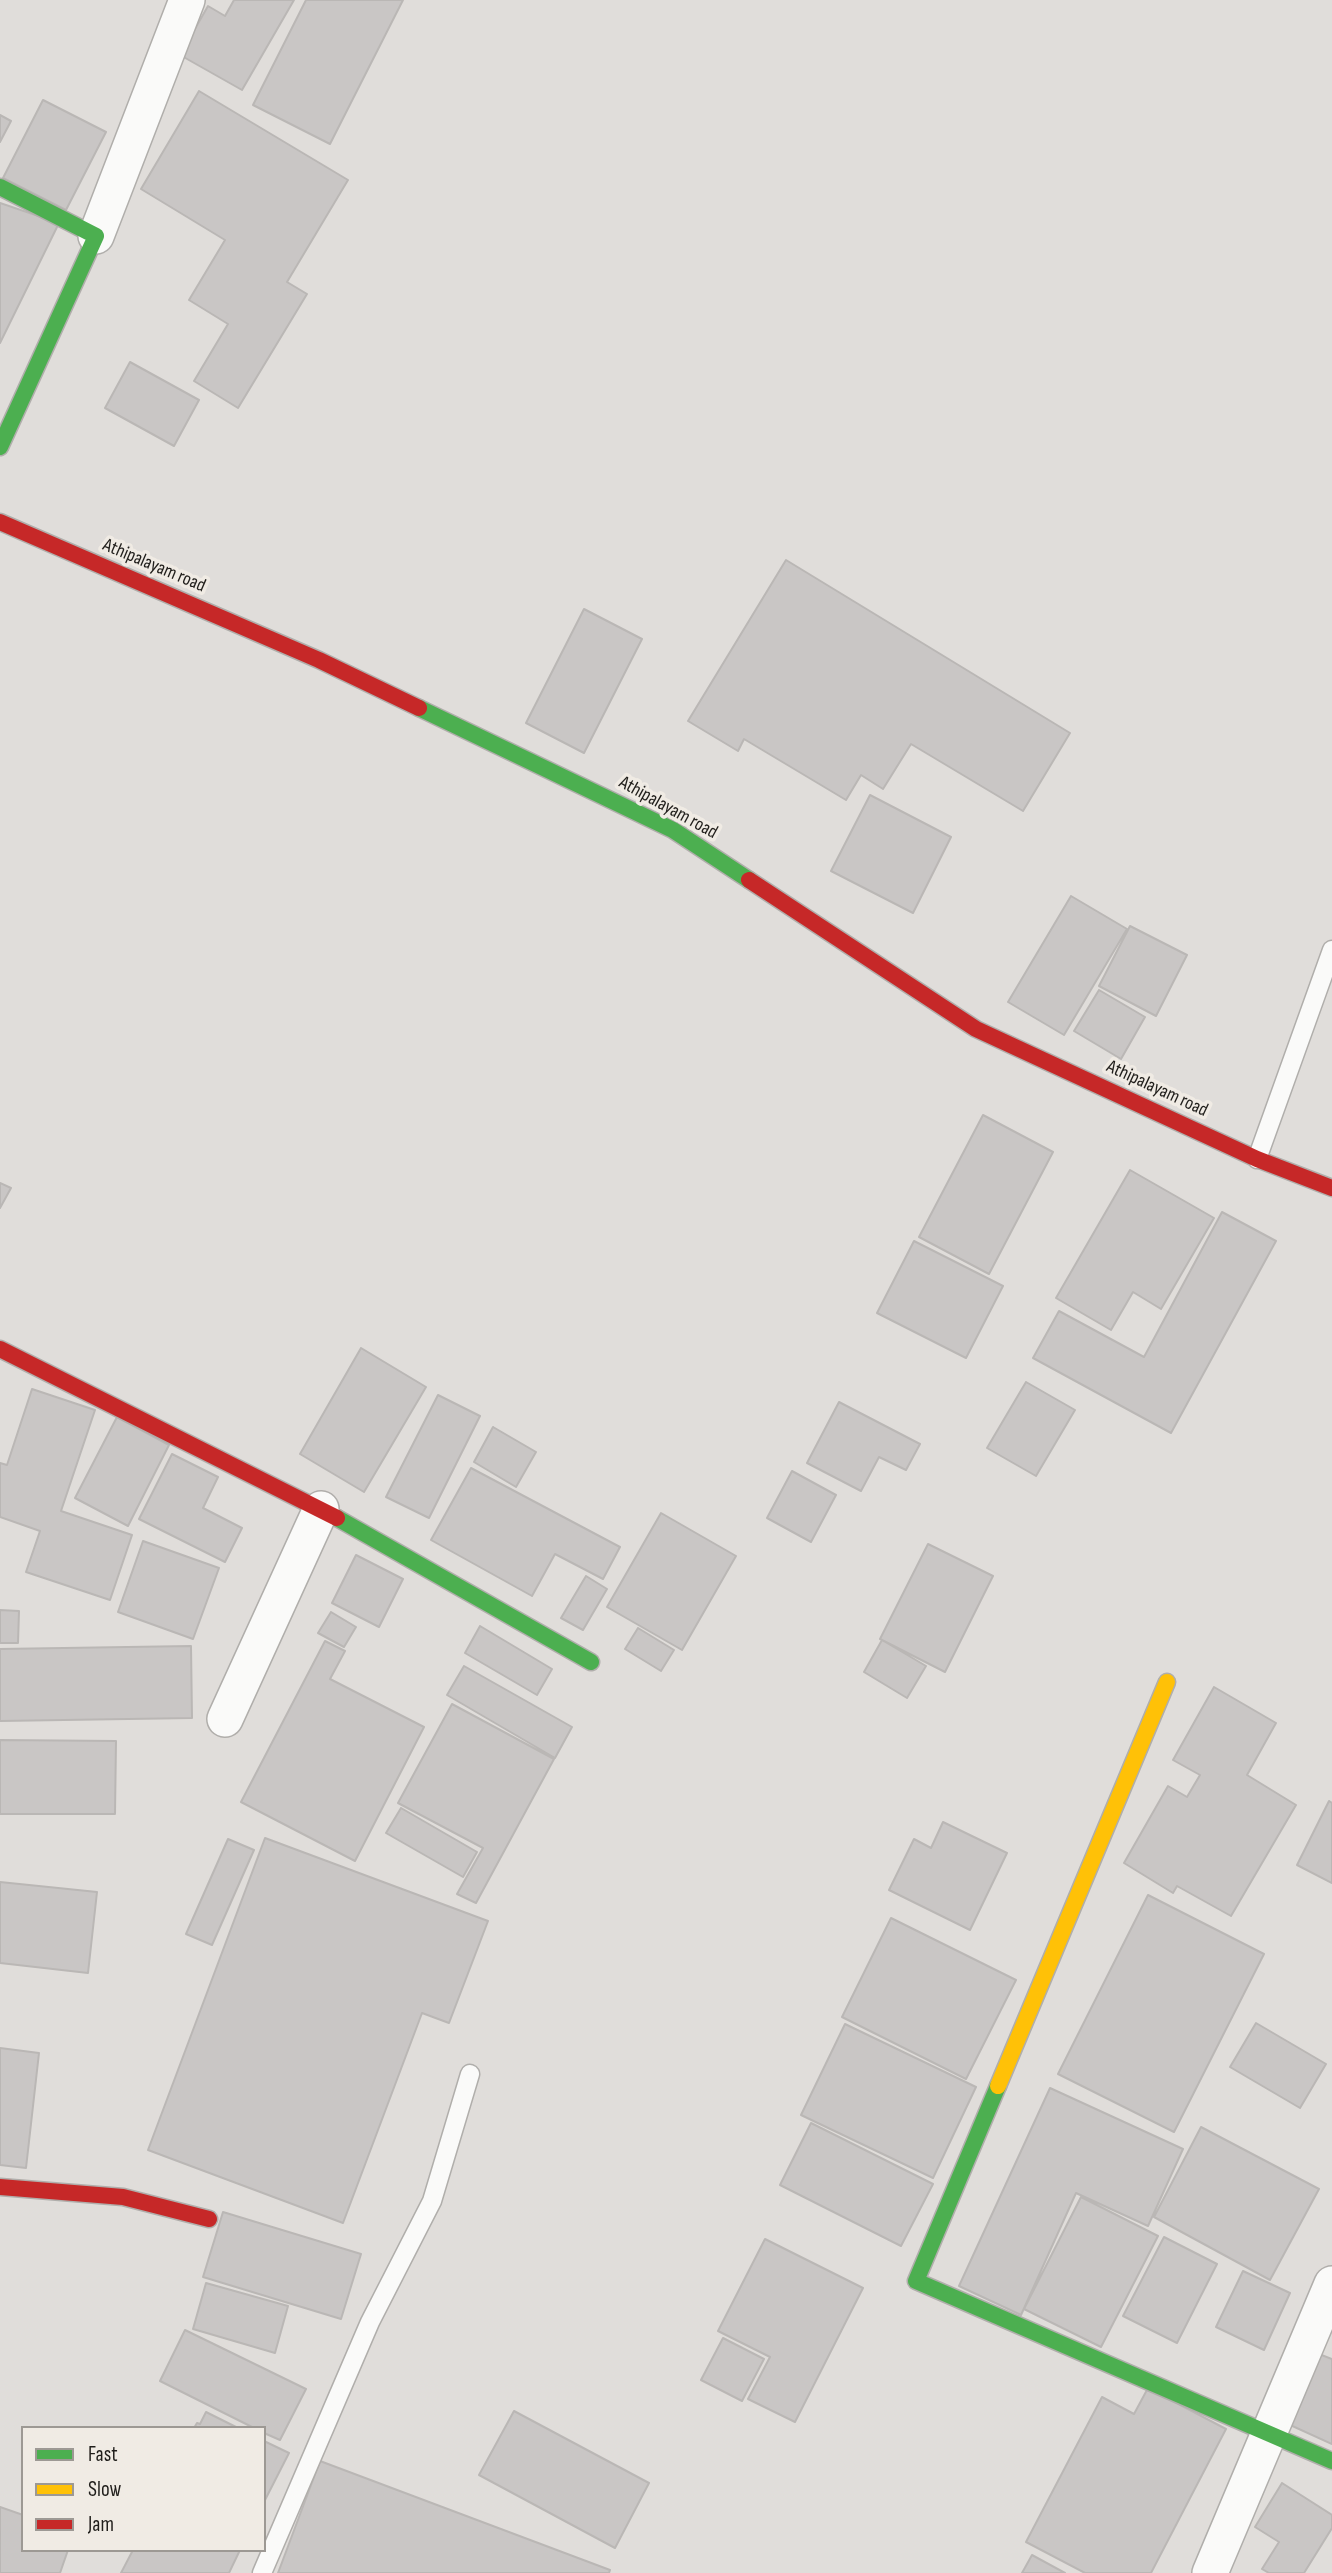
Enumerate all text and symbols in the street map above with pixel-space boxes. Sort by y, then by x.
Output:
street label: Athipalayam road [99,534,209,598]
street label: Athipalayam road [615,772,721,844]
street label: Athipalayam road [1103,1056,1211,1122]
legend [21,2426,266,2552]
text: Fast [88,2442,118,2467]
text: Slow [88,2477,121,2502]
text: Jam [88,2512,114,2537]

